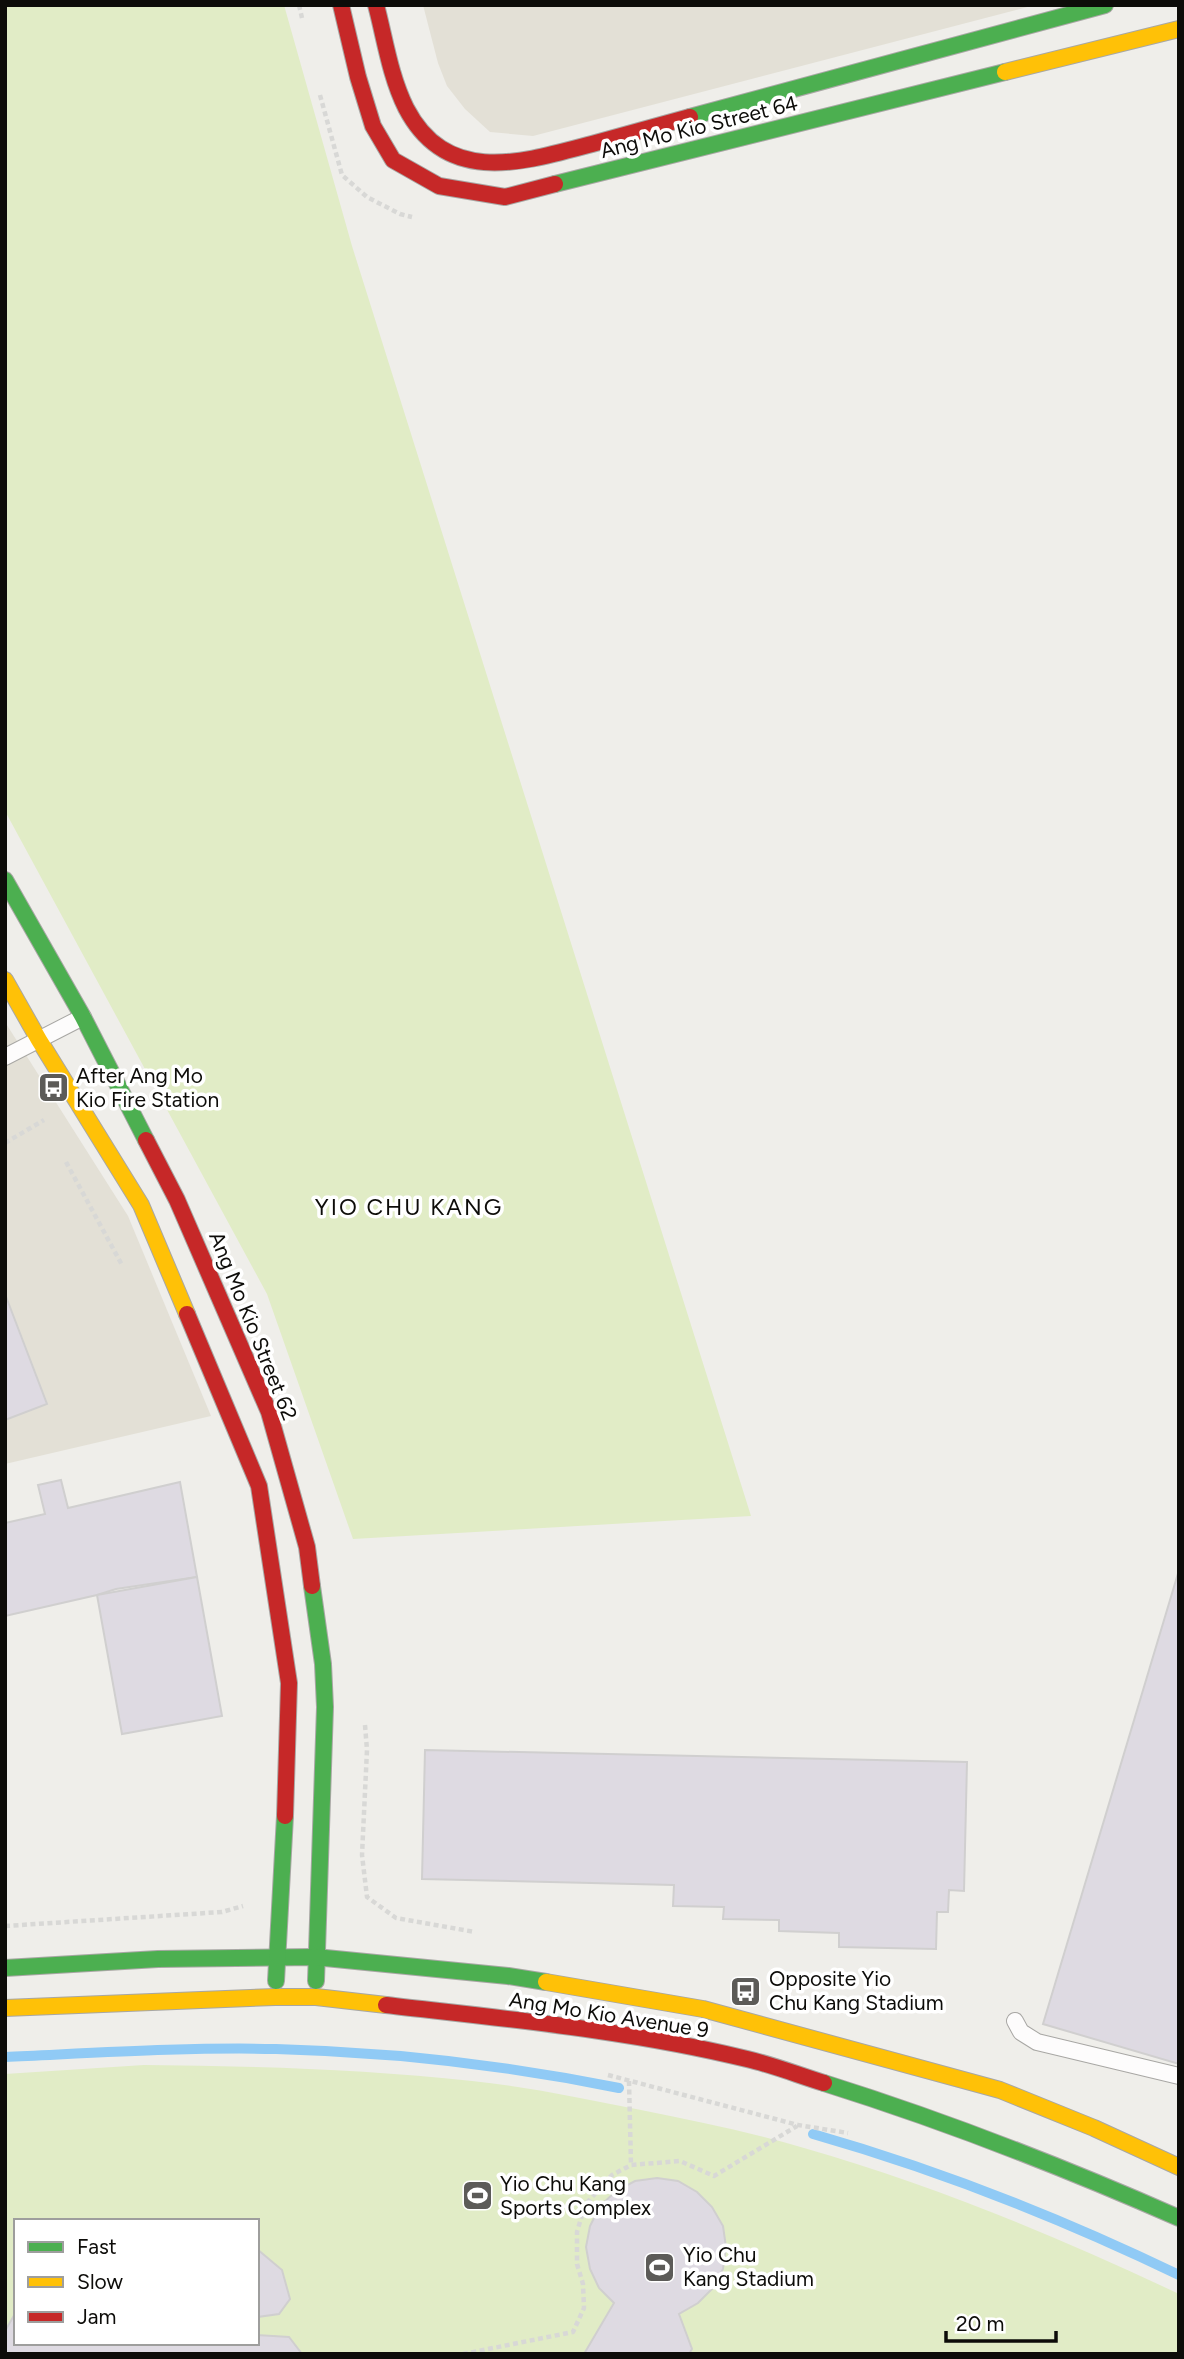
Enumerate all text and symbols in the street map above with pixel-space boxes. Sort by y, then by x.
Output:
street label: Ang Mo Kio Street 64 [598,90,800,163]
place label: After Ang Mo Kio Fire Station [76,1063,219,1112]
bus stop icon: After Ang Mo Kio Fire Station [36,1071,70,1105]
district label: YIO CHU KANG [315,1193,503,1221]
street label: Ang Mo Kio Street 62 [204,1228,303,1424]
place label: Opposite Yio Chu Kang Stadium [769,1966,944,2015]
bus stop icon: Opposite Yio Chu Kang Stadium [729,1974,763,2008]
street label: Ang Mo Kio Avenue 9 [508,1986,711,2043]
place label: Yio Chu Kang Sports Complex [500,2171,651,2220]
sports icon: Yio Chu Kang Sports Complex [460,2179,494,2213]
legend [14,2219,259,2345]
text: Fast [77,2234,117,2259]
place label: Yio Chu Kang Stadium [683,2242,814,2291]
sports icon: Yio Chu Kang Stadium [643,2250,677,2284]
text: Slow [77,2269,123,2294]
scale bar [946,2300,1056,2344]
text: Jam [77,2304,116,2329]
text: 20 m [956,2311,1004,2336]

